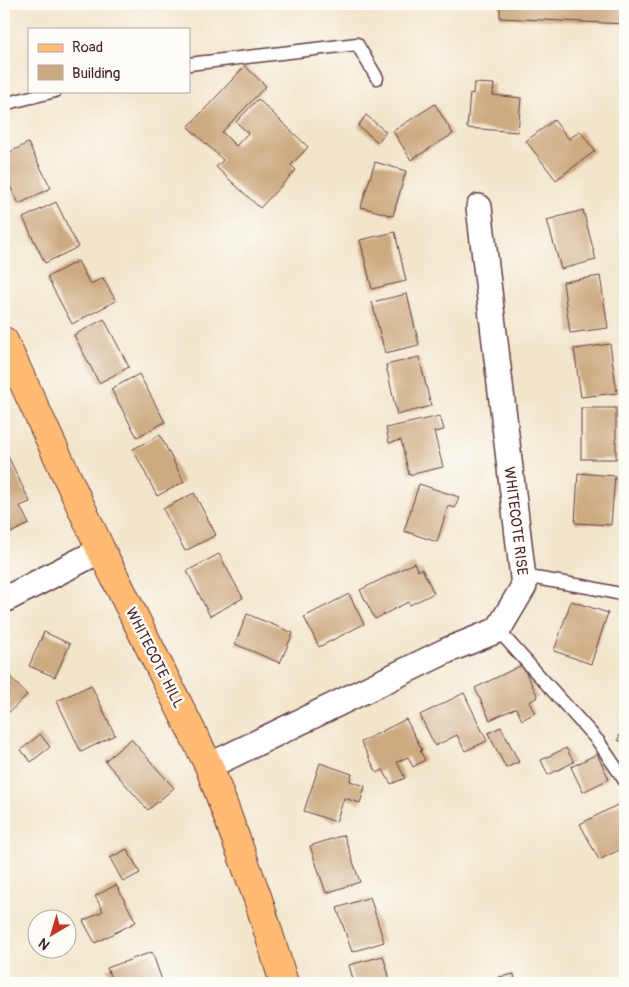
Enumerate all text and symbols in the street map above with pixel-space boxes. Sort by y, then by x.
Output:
legend [28,28,190,92]
text: Road [72,38,103,57]
text: Building [72,64,120,83]
street label: WHITECOTE RISE [499,465,532,577]
street label: WHITECOTE HILL [121,605,188,712]
north arrow [28,910,78,960]
text: N [35,934,53,953]

